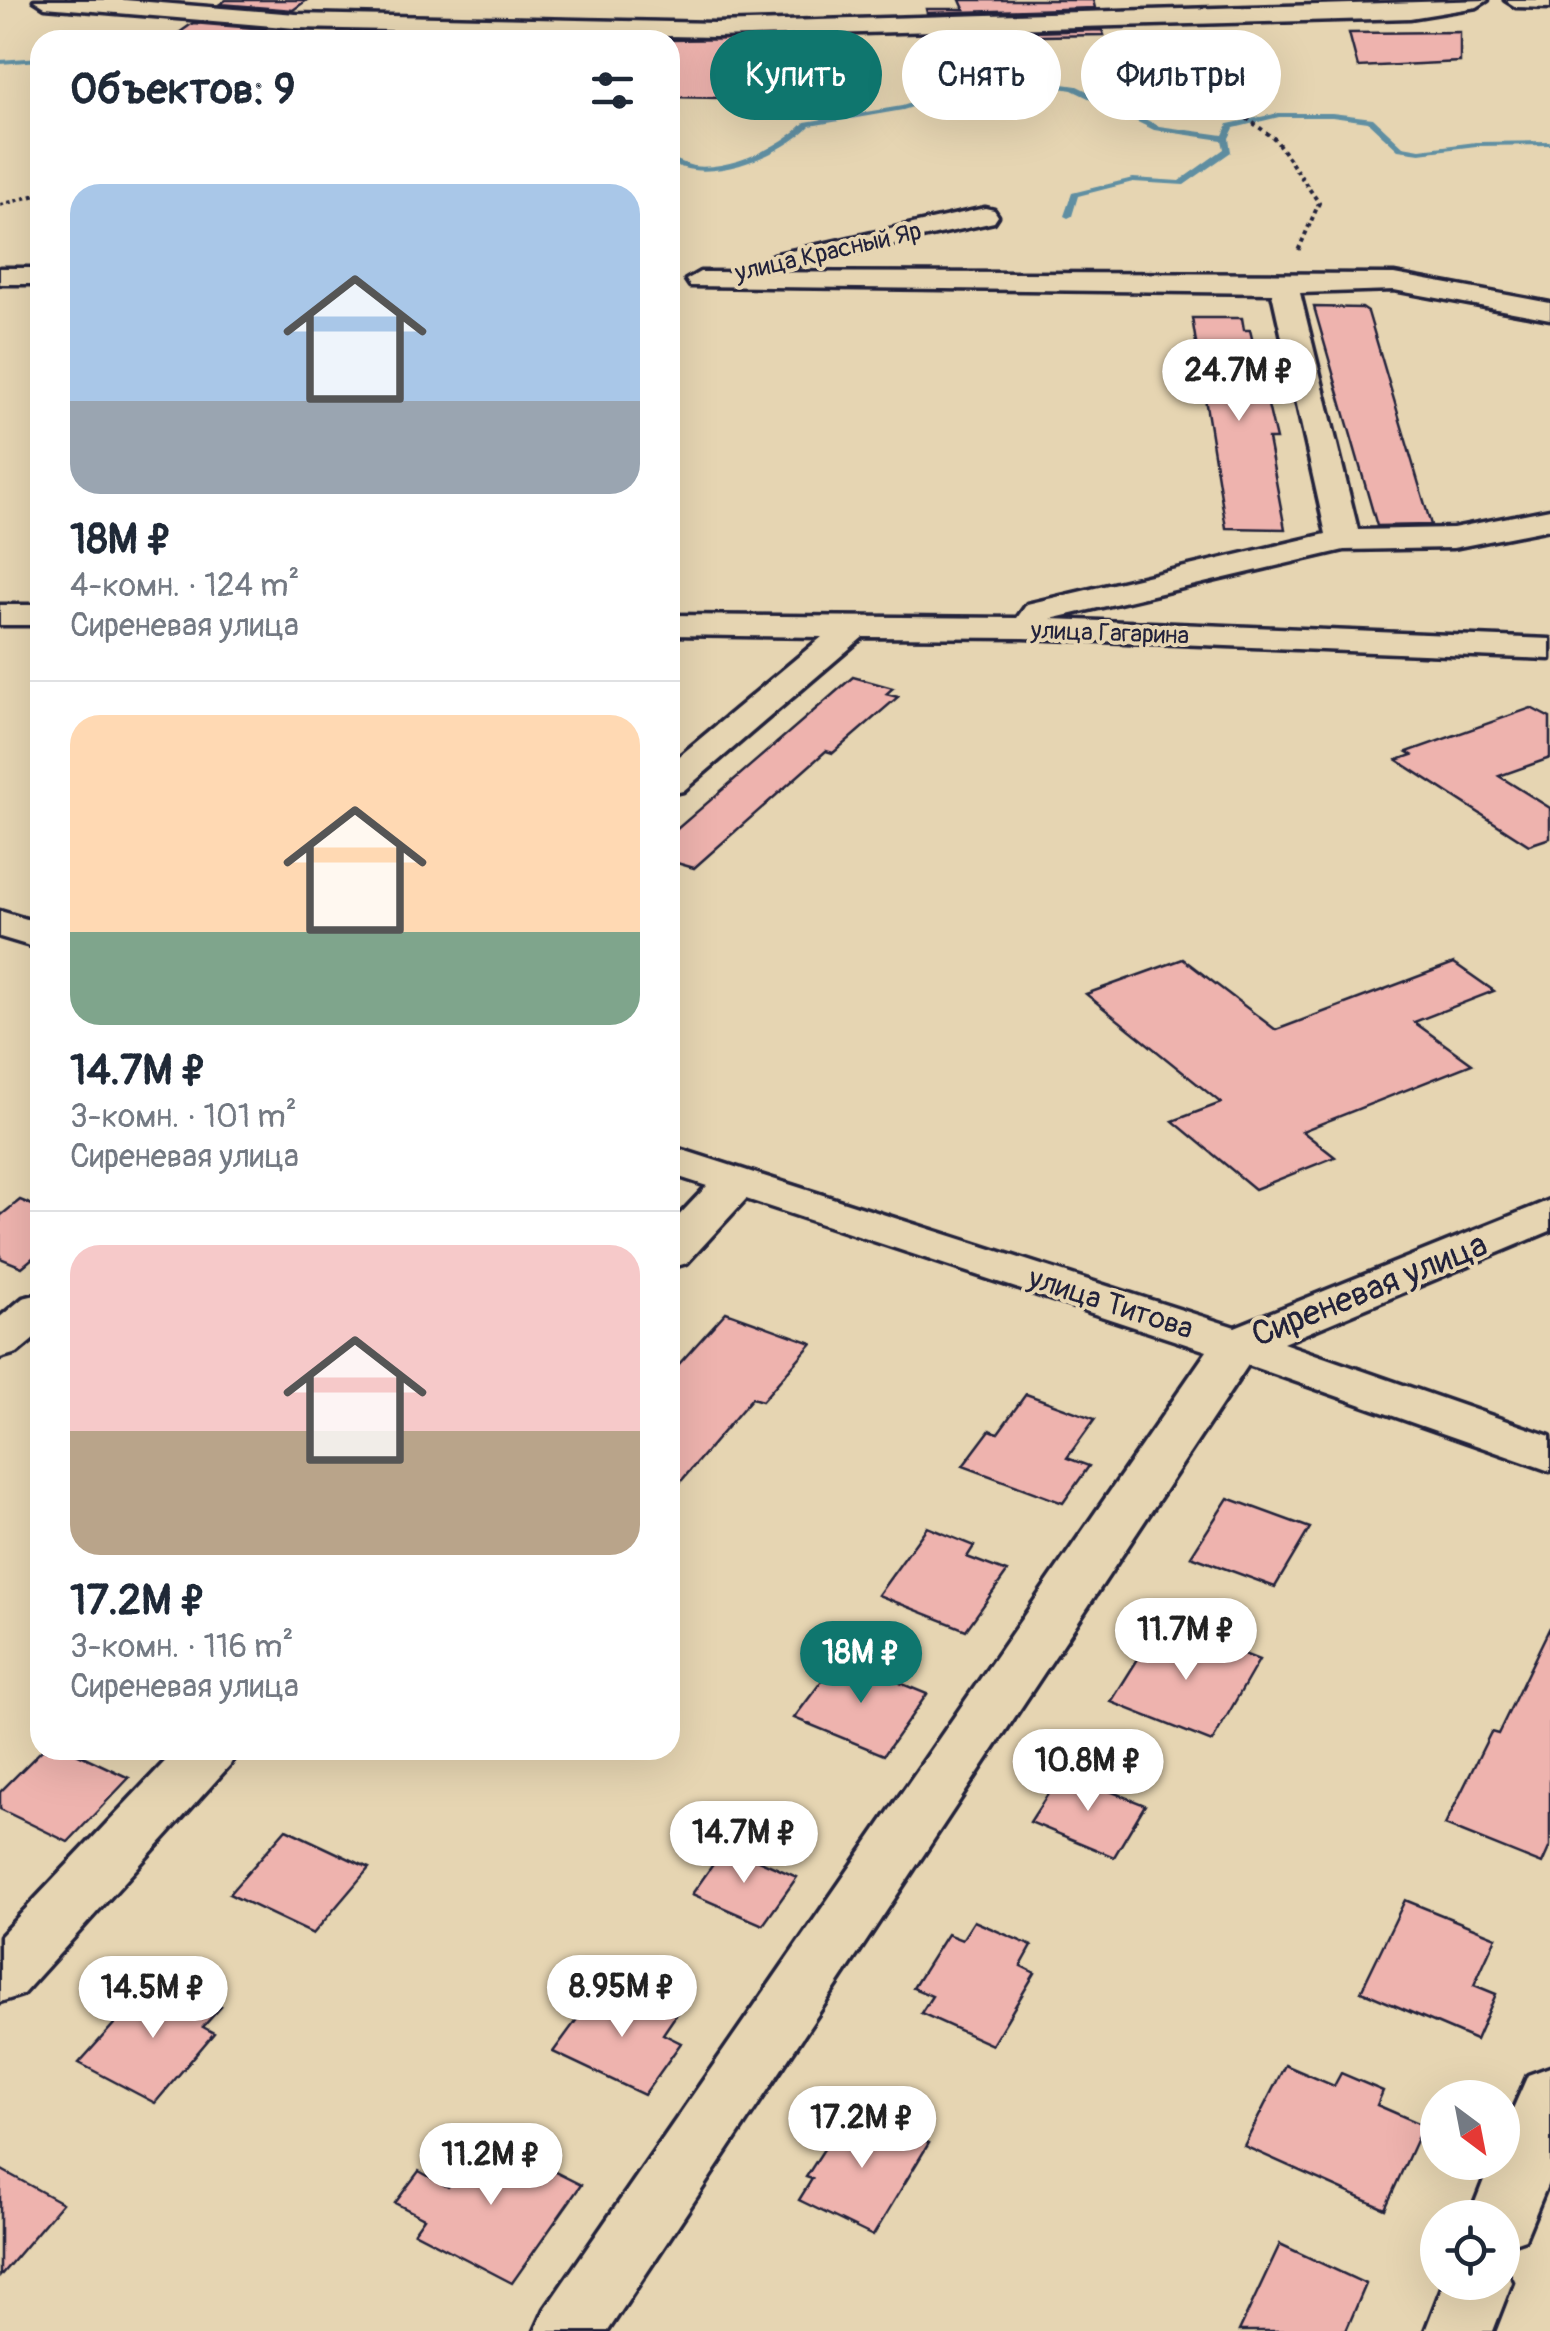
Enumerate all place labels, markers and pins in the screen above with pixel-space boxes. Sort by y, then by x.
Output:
pin: 24.7M ₽ [1147,339,1331,424]
pin: 11.7M ₽ [1094,1598,1278,1683]
pin: 18M ₽ [791,1621,931,1706]
pin: 10.8M ₽ [996,1729,1180,1814]
pin: 14.7M ₽ [652,1801,836,1886]
pin: 8.95M ₽ [530,1955,714,2040]
pin: 14.5M ₽ [61,1956,245,2041]
pin: 17.2M ₽ [770,2086,954,2171]
pin: 11.2M ₽ [399,2123,583,2208]

